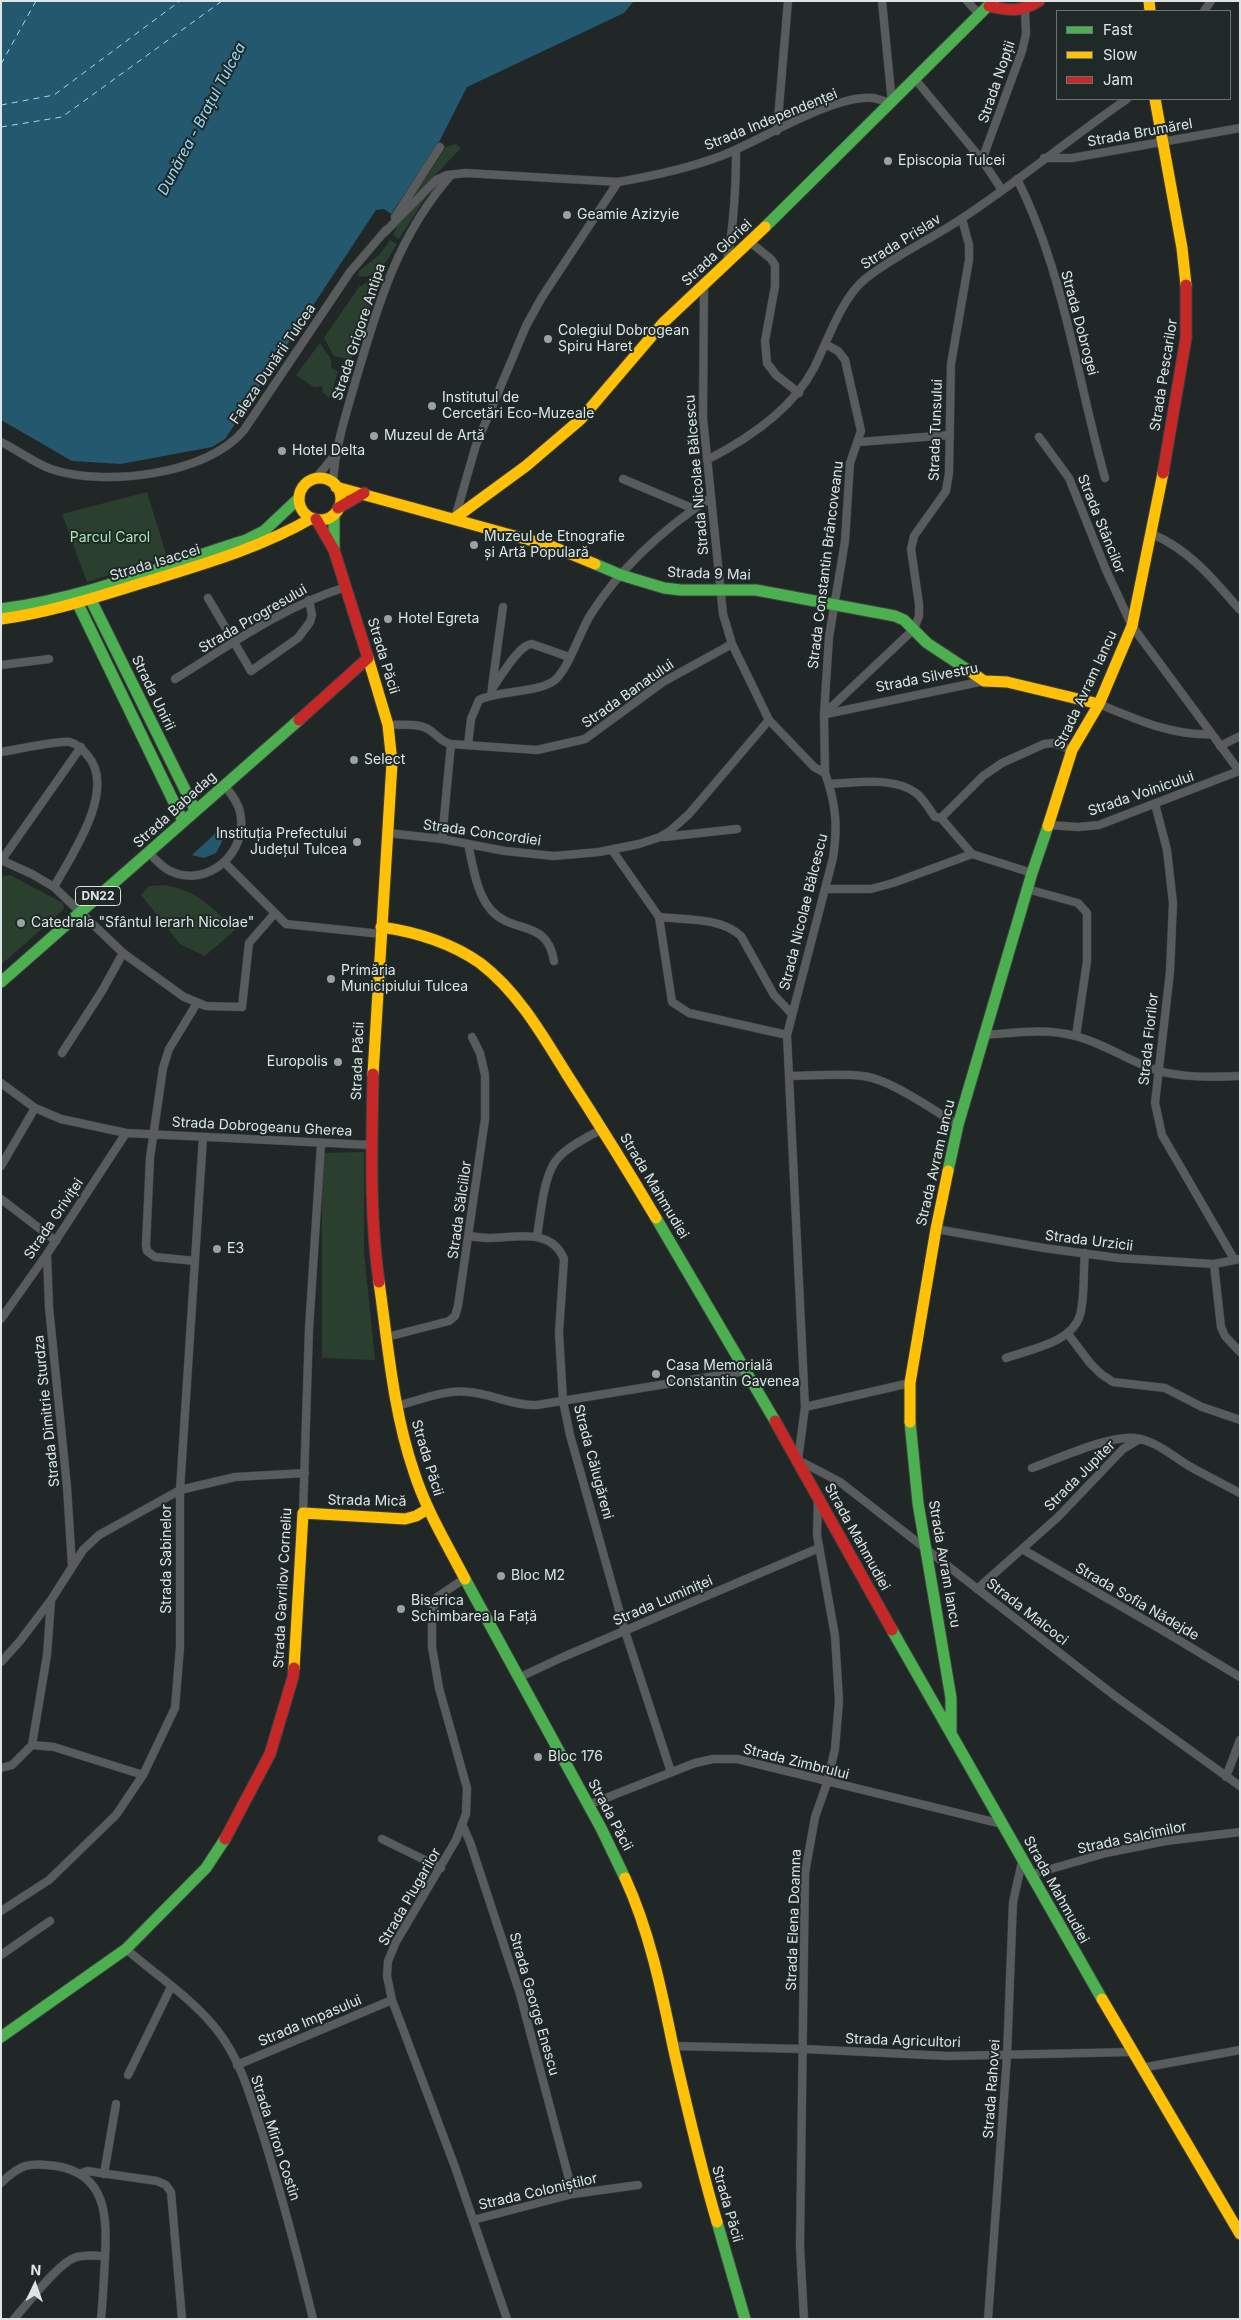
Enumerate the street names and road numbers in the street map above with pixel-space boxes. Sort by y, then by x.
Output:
street label: Strada Nopții [975,39,1019,125]
street label: Strada Independenței [702,86,840,154]
street label: Strada Brumărel [1086,115,1194,151]
street label: Strada Prislav [858,211,944,273]
street label: Strada Gloriei [678,216,756,290]
street label: Strada Grigore Antipa [329,261,389,403]
street label: Strada Dobrogei [1057,269,1101,377]
street label: Faleza Dunării Tulcea [227,301,319,427]
street label: Strada Pescarilor [1147,318,1181,432]
street label: Strada Tunsului [926,379,946,481]
street label: Strada Nicolae Bălcescu [682,394,712,556]
street label: Strada Constantin Brâncoveanu [805,460,847,670]
street label: Strada Stâncilor [1073,472,1129,576]
street label: Strada Isaccei [108,541,202,585]
street label: Strada 9 Mai [667,564,751,584]
street label: Strada Progresului [196,581,310,657]
street label: Strada Păcii [363,616,403,696]
street label: Strada Avram Iancu [1051,628,1121,752]
street label: Strada Unirii [128,653,178,733]
street label: Strada Banatului [579,656,677,732]
street label: Strada Silvestru [874,660,980,696]
street label: Strada Babadag [130,768,220,852]
street label: Strada Voinicului [1086,768,1196,820]
street label: Strada Concordiei [422,816,542,850]
street label: Strada Nicolae Bălcescu [776,832,832,992]
road number: DN22 [76,886,120,906]
street label: Strada Florilor [1136,992,1162,1086]
street label: Strada Păcii [348,1021,368,1101]
street label: Strada Avram Iancu [913,1098,959,1228]
street label: Strada Dobrogeanu Gherea [171,1114,353,1140]
street label: Strada Mahmudiei [616,1130,692,1242]
street label: Strada Sălciilor [445,1160,475,1260]
street label: Strada Griviței [21,1175,87,1263]
street label: Strada Urzicii [1044,1227,1134,1255]
street label: Strada Dimitrie Sturdza [31,1334,63,1488]
street label: Strada Călugăreni [570,1403,616,1521]
street label: Strada Păcii [407,1418,447,1498]
street label: Strada Jupiter [1041,1437,1119,1515]
street label: Strada Mahmudiei [821,1480,893,1594]
street label: Strada Mică [327,1492,407,1510]
street label: Strada Avram Iancu [925,1499,963,1629]
street label: Strada Sabinelor [159,1504,175,1614]
street label: Strada Gavrilov Corneliu [270,1507,296,1669]
street label: Strada Sofia Nădejde [1072,1560,1202,1644]
street label: Strada Luminiței [611,1572,715,1630]
street label: Strada Malcoci [983,1575,1071,1649]
street label: Strada Zimbrului [741,1741,851,1783]
street label: Strada Păcii [584,1776,636,1854]
street label: Strada Salcîmilor [1076,1818,1188,1858]
street label: Strada Mahmudiei [1020,1833,1092,1947]
street label: Strada Plugarilor [375,1845,445,1949]
street label: Strada Elena Doamna [783,1849,805,1991]
street label: Strada George Enescu [505,1930,563,2078]
street label: Strada Impasului [256,1992,364,2050]
street label: Strada Agricultori [845,2031,961,2051]
street label: Strada Rahovei [980,2039,1004,2139]
street label: Strada Miron Costin [247,2073,303,2203]
street label: Strada Păcii [708,2164,746,2244]
street label: Strada Coloniștilor [477,2170,599,2214]

